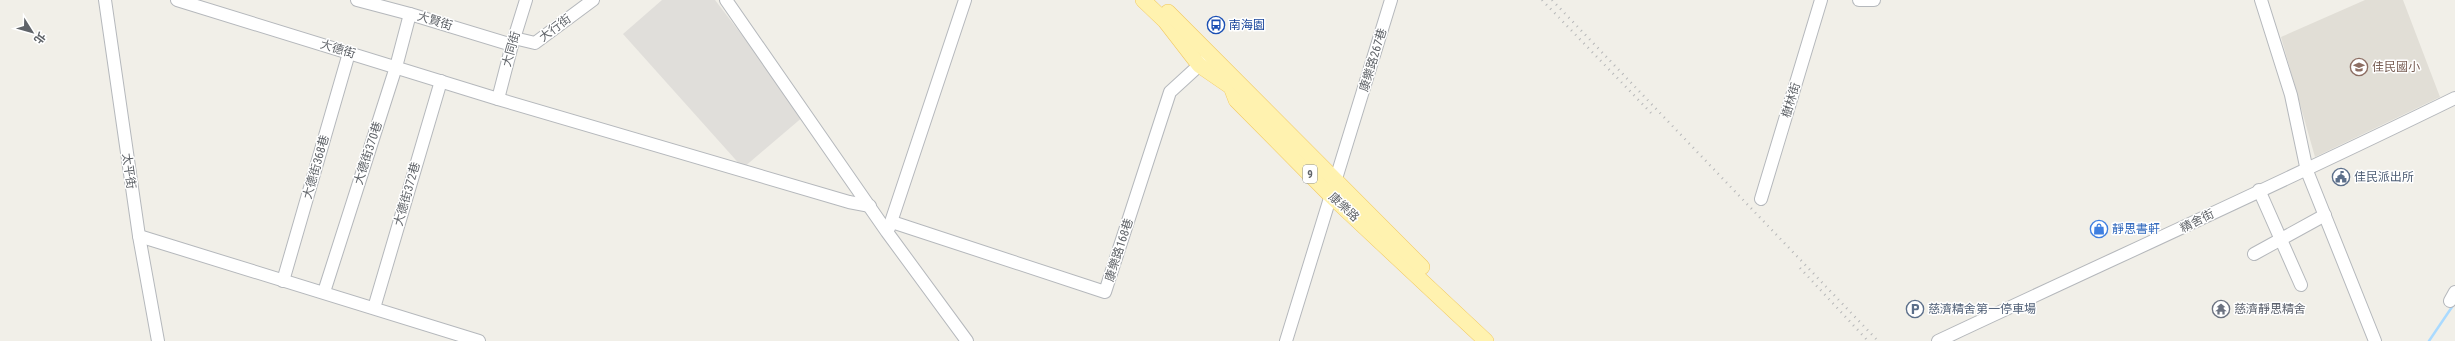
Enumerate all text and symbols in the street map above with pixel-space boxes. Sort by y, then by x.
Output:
street label: 大賢街 [416,9,454,33]
north arrow [12,12,52,52]
street label: 大行街 [536,12,574,44]
bus stop icon: 南海園 [1206,15,1226,35]
place label: 南海園 [1229,18,1265,32]
street label: 康樂路267巷 [1357,26,1389,94]
text: 北 [31,29,48,46]
street label: 大同街 [499,30,523,68]
street label: 大德街 [319,37,357,61]
school or university icon: 佳民國小 [2349,57,2369,77]
place label: 佳民國小 [2372,60,2420,74]
street label: 樹林街 [1779,81,1803,119]
street label: 大德街370巷 [351,120,385,186]
street label: 大德街368巷 [300,133,332,201]
street label: 太平街 [120,152,138,190]
street label: 大德街372巷 [391,160,423,228]
road number: 9 [1303,165,1317,183]
public building icon: 佳民派出所 [2331,167,2351,187]
place label: 佳民派出所 [2354,170,2414,184]
street label: 康樂路 [1326,190,1362,224]
street label: 精舍街 [2178,207,2216,235]
street label: 康樂路168巷 [1102,217,1136,283]
shop icon: 靜思書軒 [2089,219,2109,239]
place label: 靜思書軒 [2112,222,2160,236]
parking icon: 慈濟精舍第一停車場 [1905,299,1925,319]
temple icon: 慈濟靜思精舍 [2211,299,2231,319]
place label: 慈濟精舍第一停車場 [1928,302,2036,316]
place label: 慈濟靜思精舍 [2234,302,2306,316]

